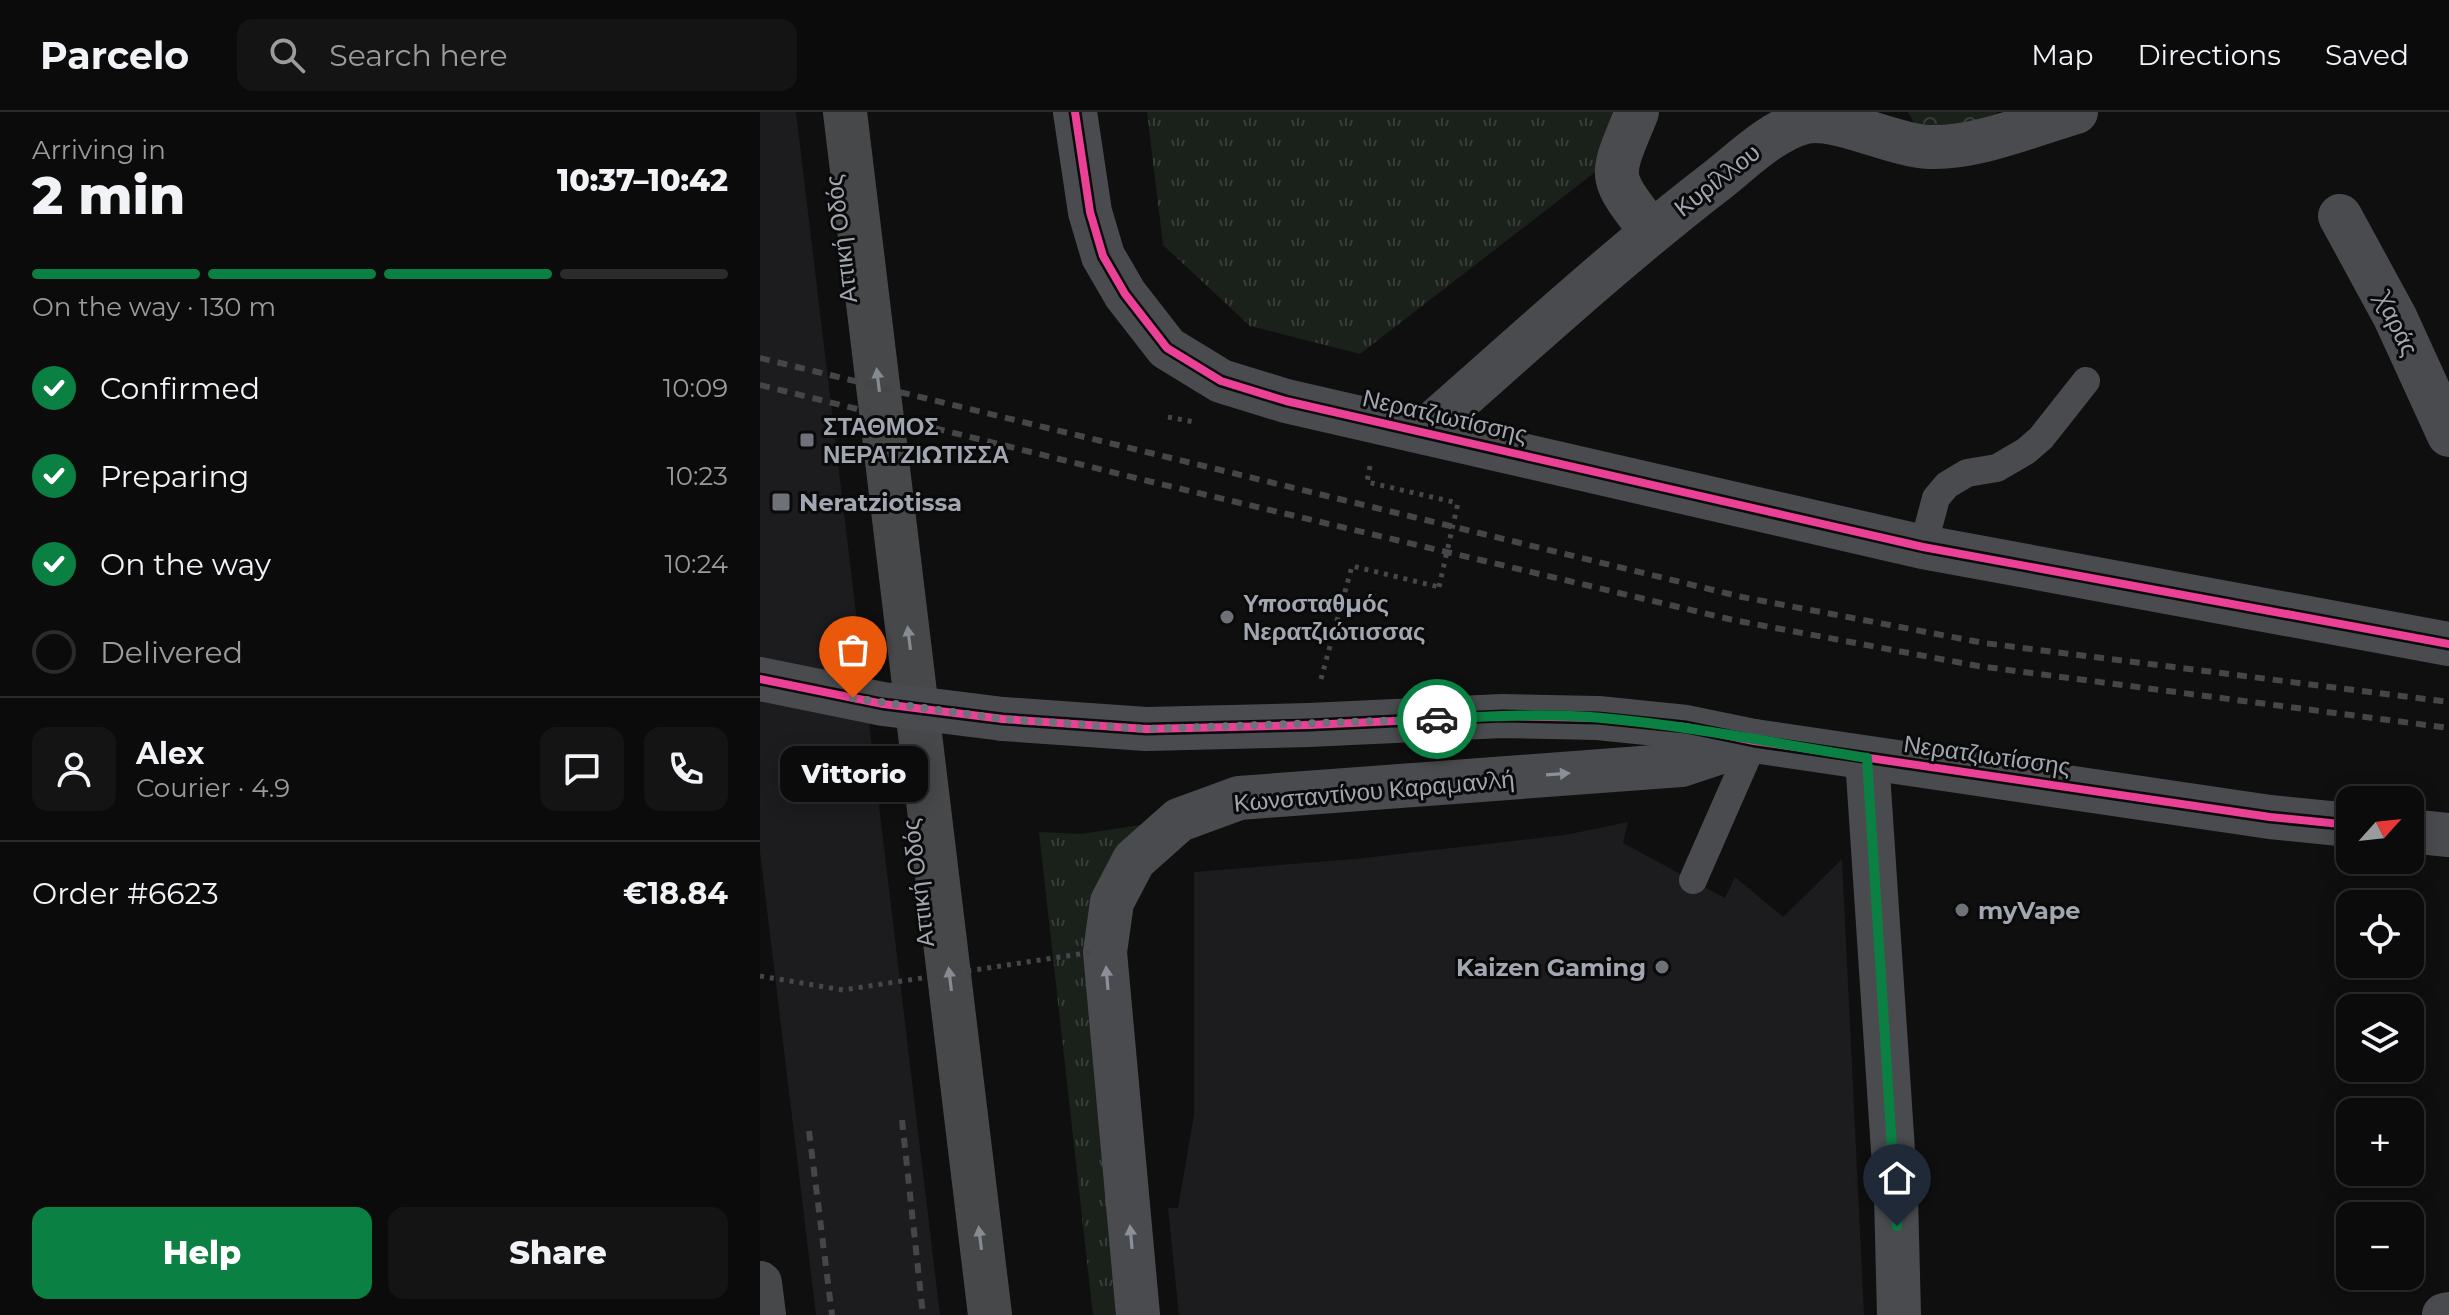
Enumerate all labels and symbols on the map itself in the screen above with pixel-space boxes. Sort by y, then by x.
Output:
street label: Κυρίλλου [1668,138,1766,222]
street label: Αττική Οδός [819,173,863,305]
street label: Χαράς [2368,285,2425,360]
one-way arrow [871,367,884,392]
street label: Νερατζιωτίσσης [1360,383,1530,449]
place label: ΣΤΑΘΜΟΣ ΝΕΡΑΤΖΙΩΤΙΣΣΑ [823,412,1009,469]
marker: ΣΤΑΘΜΟΣ ΝΕΡΑΤΖΙΩΤΙΣΣΑ [798,431,816,449]
place label: Neratziotissa [799,488,962,517]
marker: Neratziotissa [770,491,792,513]
place label: Υποσταθμός Νερατζιώτισσας [1243,589,1426,646]
marker: Υποσταθμός Νερατζιώτισσας [1218,608,1236,626]
pin [819,616,887,698]
one-way arrow [902,625,915,650]
courier [1397,679,1477,759]
street label: Νερατζιωτίσσης [1902,729,2072,781]
callout: Vittorio [779,746,927,802]
street label: Κωνσταντίνου Καραμανλή [1233,764,1515,818]
one-way arrow [1546,768,1571,781]
north arrow [2336,786,2424,874]
street label: Αττική Οδός [896,817,940,949]
place label: myVape [1978,896,2080,925]
marker: myVape [1953,901,1971,919]
place label: Kaizen Gaming [1456,953,1646,982]
marker: Kaizen Gaming [1653,958,1671,976]
one-way arrow [1101,965,1114,990]
one-way arrow [943,967,956,992]
pin [1863,1144,1931,1226]
one-way arrow [1124,1224,1137,1249]
one-way arrow [974,1225,987,1250]

